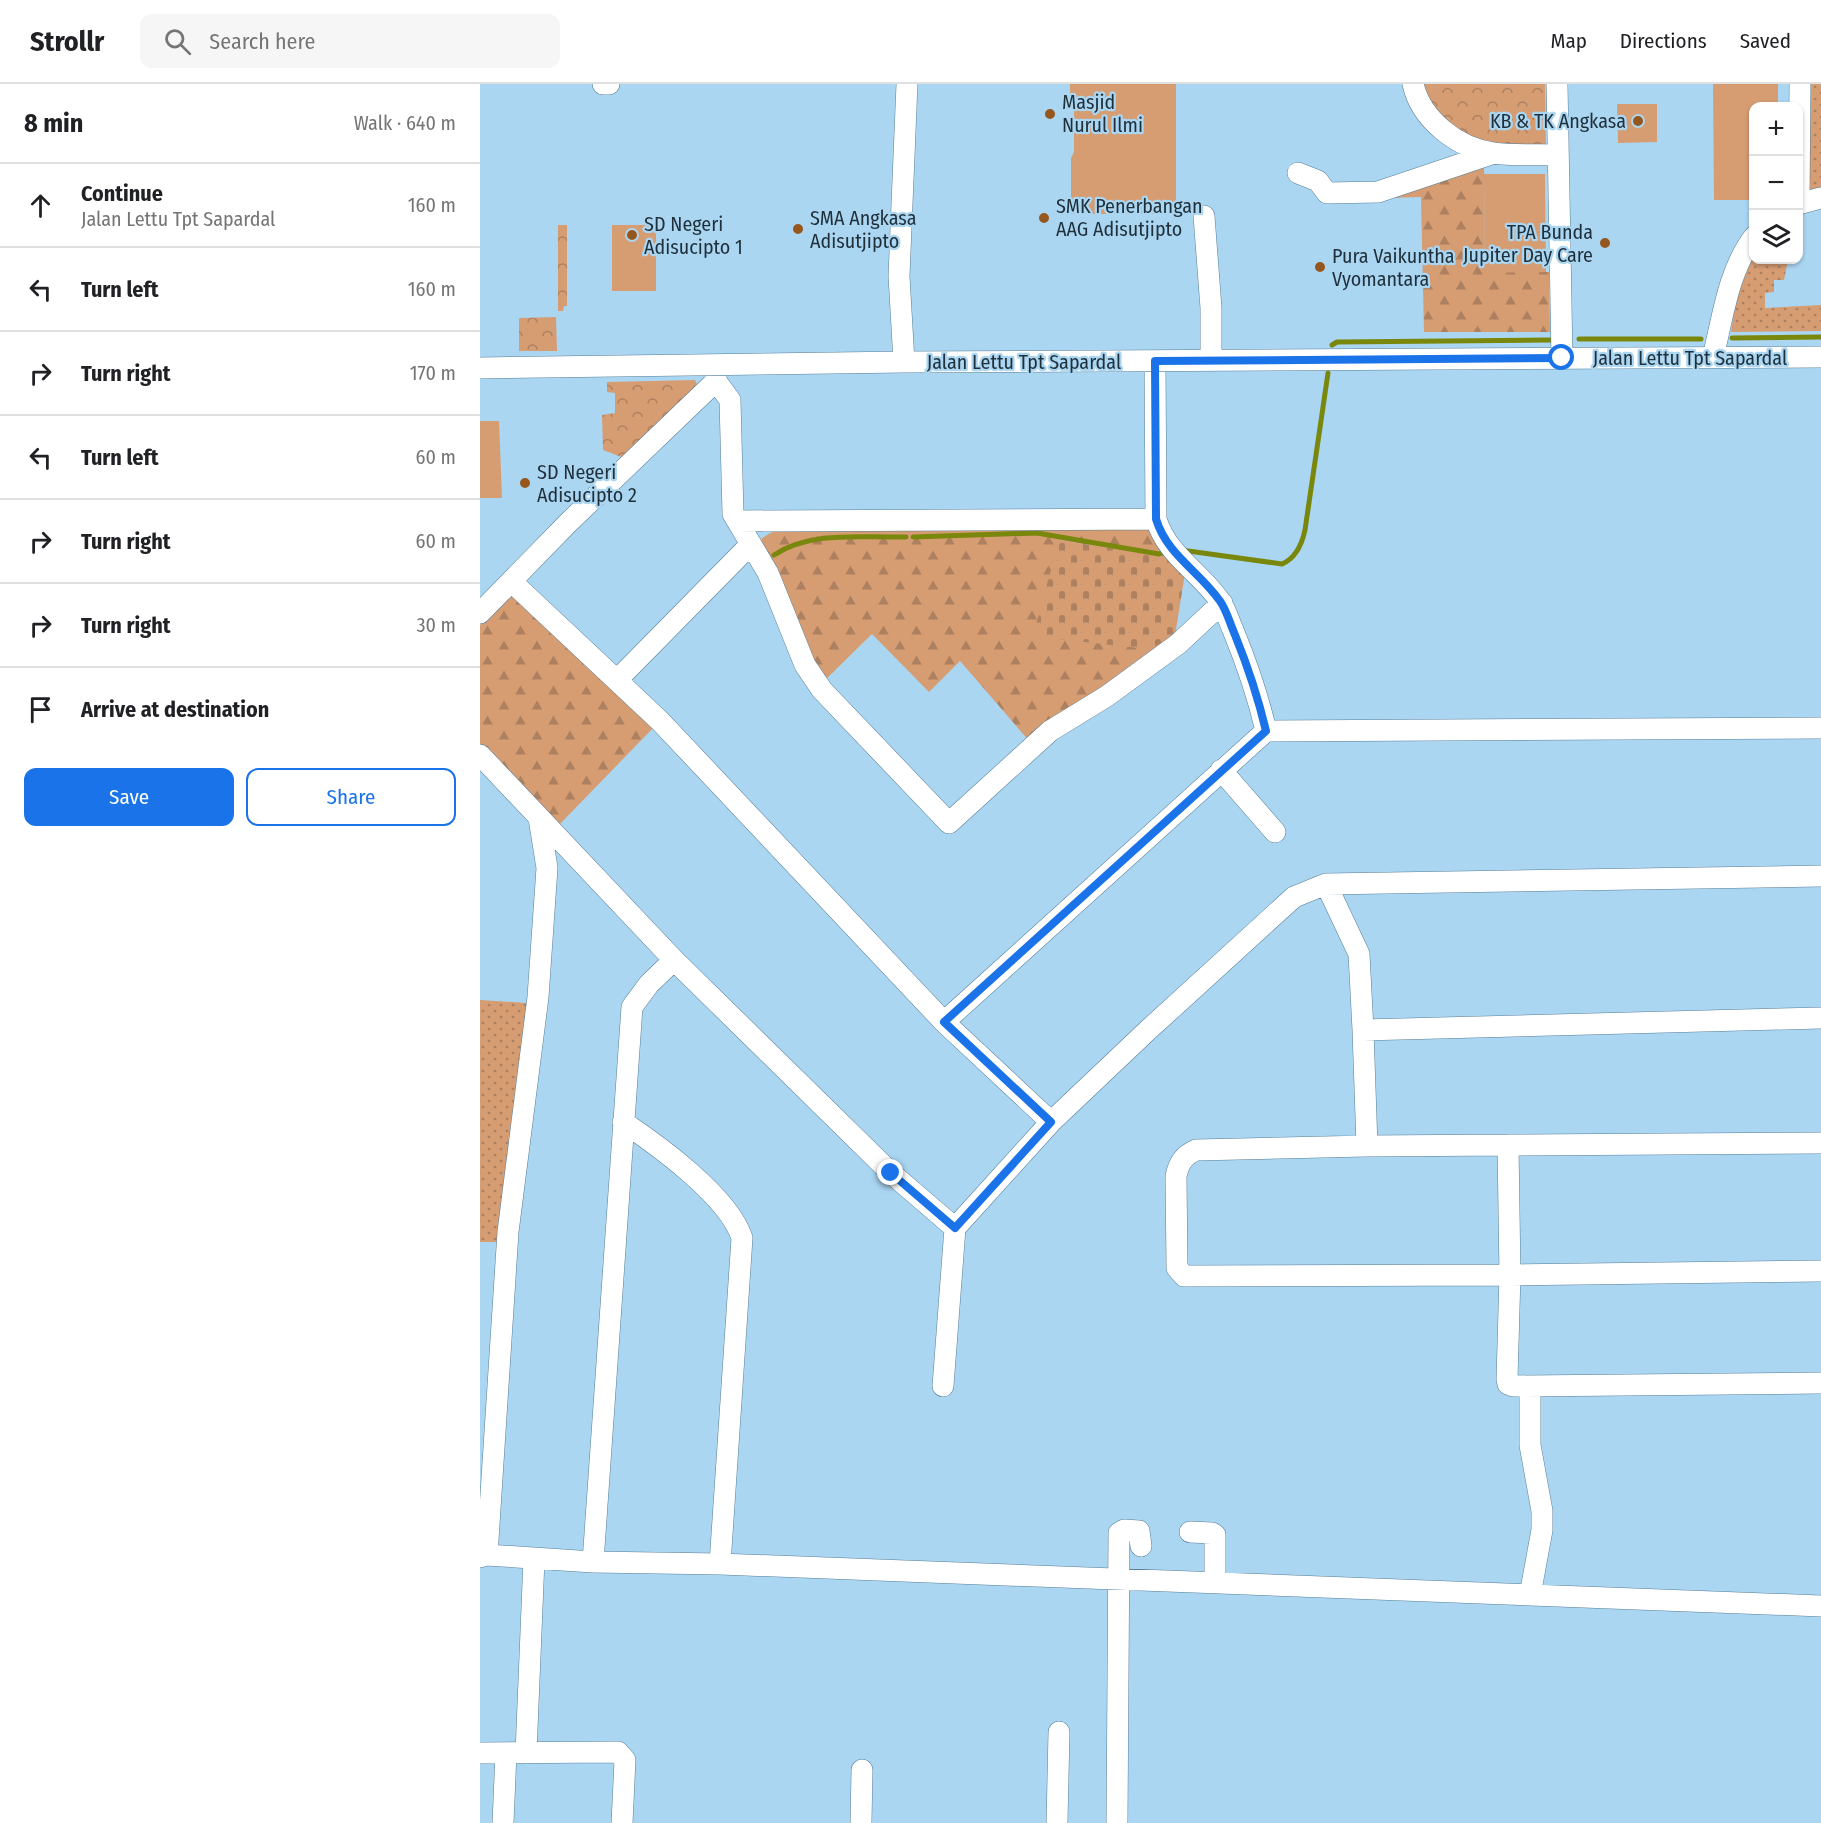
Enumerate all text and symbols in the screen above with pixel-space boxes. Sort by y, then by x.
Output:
search box [140,14,560,68]
text: Strollr [30,25,104,58]
icon: search [161,25,194,58]
text: Search here [209,28,315,55]
text: Map [1550,28,1587,54]
text: Directions [1620,28,1707,54]
text: Saved [1740,28,1791,54]
place label: Masjid Nurul Ilmi [1062,90,1143,137]
map controls [1749,102,1803,264]
button: + [1749,102,1803,156]
marker: Masjid Nurul Ilmi [1043,107,1057,121]
text: 8 min [24,108,83,139]
place label: KB & TK Angkasa [1490,109,1626,133]
text: Walk · 640 m [354,111,456,135]
marker: KB & TK Angkasa [1631,114,1645,128]
button: − [1749,156,1803,210]
text: Continue [81,180,163,207]
icon: ahead [24,189,57,222]
text: 160 m [408,193,456,217]
place label: SMK Penerbangan AAG Adisutjipto [1056,194,1203,241]
place label: SMA Angkasa Adisutjipto [810,206,917,253]
text: Jalan Lettu Tpt Sapardal [81,207,275,231]
button: layers [1749,210,1803,264]
marker: SMK Penerbangan AAG Adisutjipto [1037,211,1051,225]
place label: SD Negeri Adisucipto 1 [644,212,743,259]
place label: TPA Bunda Jupiter Day Care [1463,220,1593,267]
marker: SMA Angkasa Adisutjipto [791,222,805,236]
marker: SD Negeri Adisucipto 1 [625,228,639,242]
marker: TPA Bunda Jupiter Day Care [1598,236,1612,250]
place label: Pura Vaikuntha Vyomantara [1332,244,1455,291]
marker: Pura Vaikuntha Vyomantara [1313,260,1327,274]
icon: left [24,273,57,306]
text: Turn left [81,276,159,303]
text: 160 m [408,277,456,301]
route start [1548,344,1574,370]
street label: Jalan Lettu Tpt Sapardal [1593,346,1787,370]
street label: Jalan Lettu Tpt Sapardal [927,350,1121,374]
icon: right [24,357,57,390]
text: Turn right [81,360,170,387]
text: 170 m [410,361,456,385]
icon: left [24,441,57,474]
text: Turn left [81,444,159,471]
text: 60 m [416,445,456,469]
place label: SD Negeri Adisucipto 2 [537,460,637,507]
marker: SD Negeri Adisucipto 2 [518,476,532,490]
icon: right [24,525,57,558]
text: Turn right [81,528,170,555]
text: 60 m [416,529,456,553]
icon: right [24,609,57,642]
text: Turn right [81,612,170,639]
text: 30 m [416,613,456,637]
icon: arrive [24,693,57,726]
text: Arrive at destination [81,696,269,723]
button: Save [24,768,234,826]
button: Share [246,768,456,826]
route end [877,1159,903,1185]

